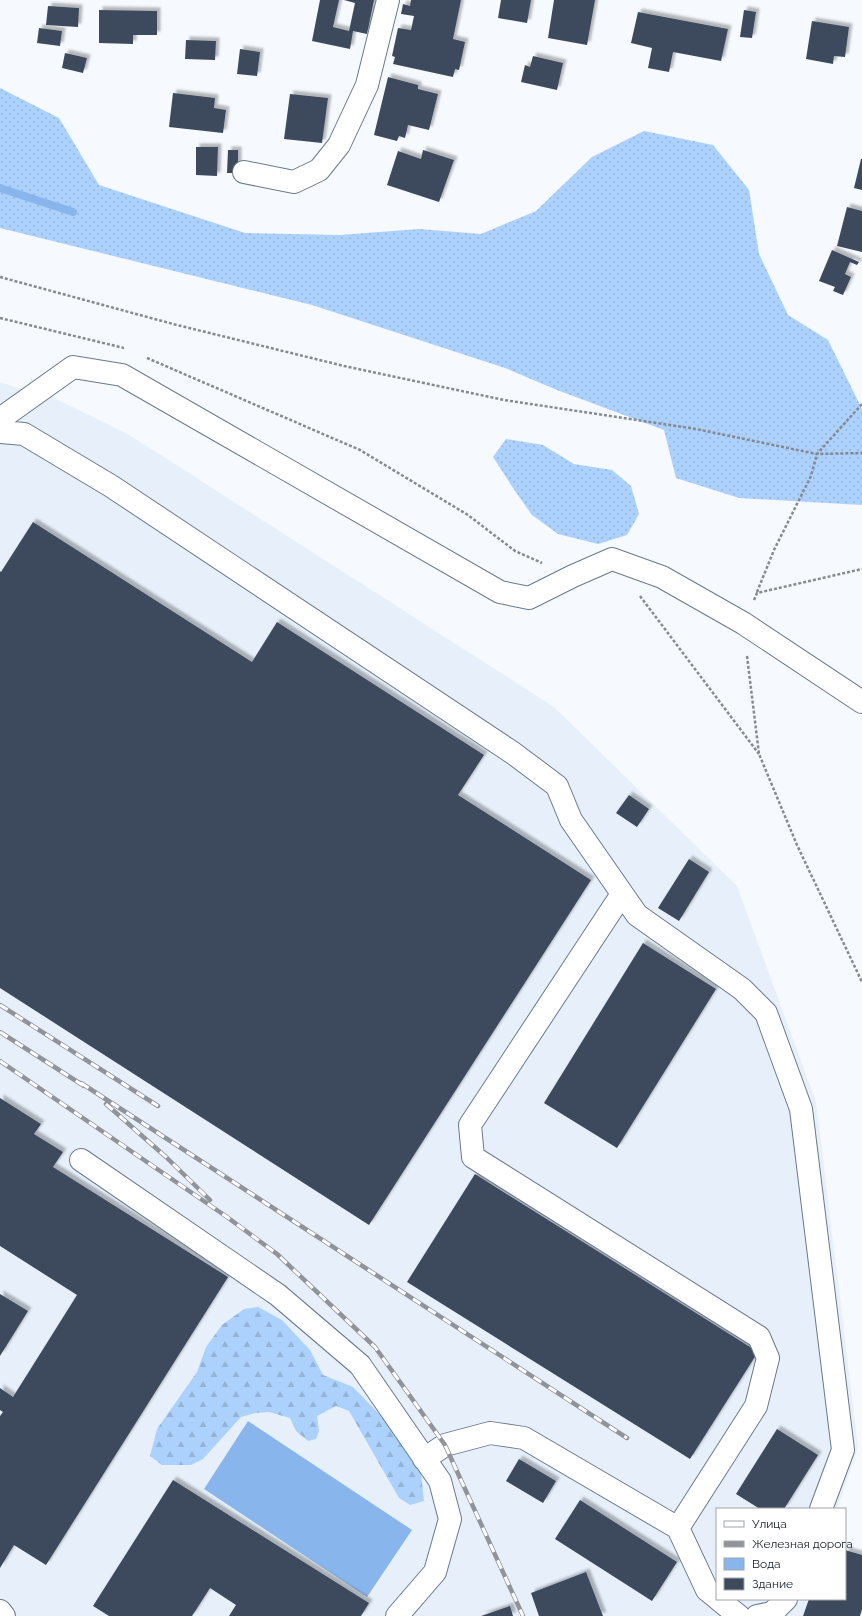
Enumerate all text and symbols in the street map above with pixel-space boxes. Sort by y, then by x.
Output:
legend [716,1508,846,1600]
text: Улица [752,1517,787,1531]
text: Железная дорога [752,1537,853,1551]
text: Вода [752,1557,781,1571]
text: Здание [752,1577,793,1591]

